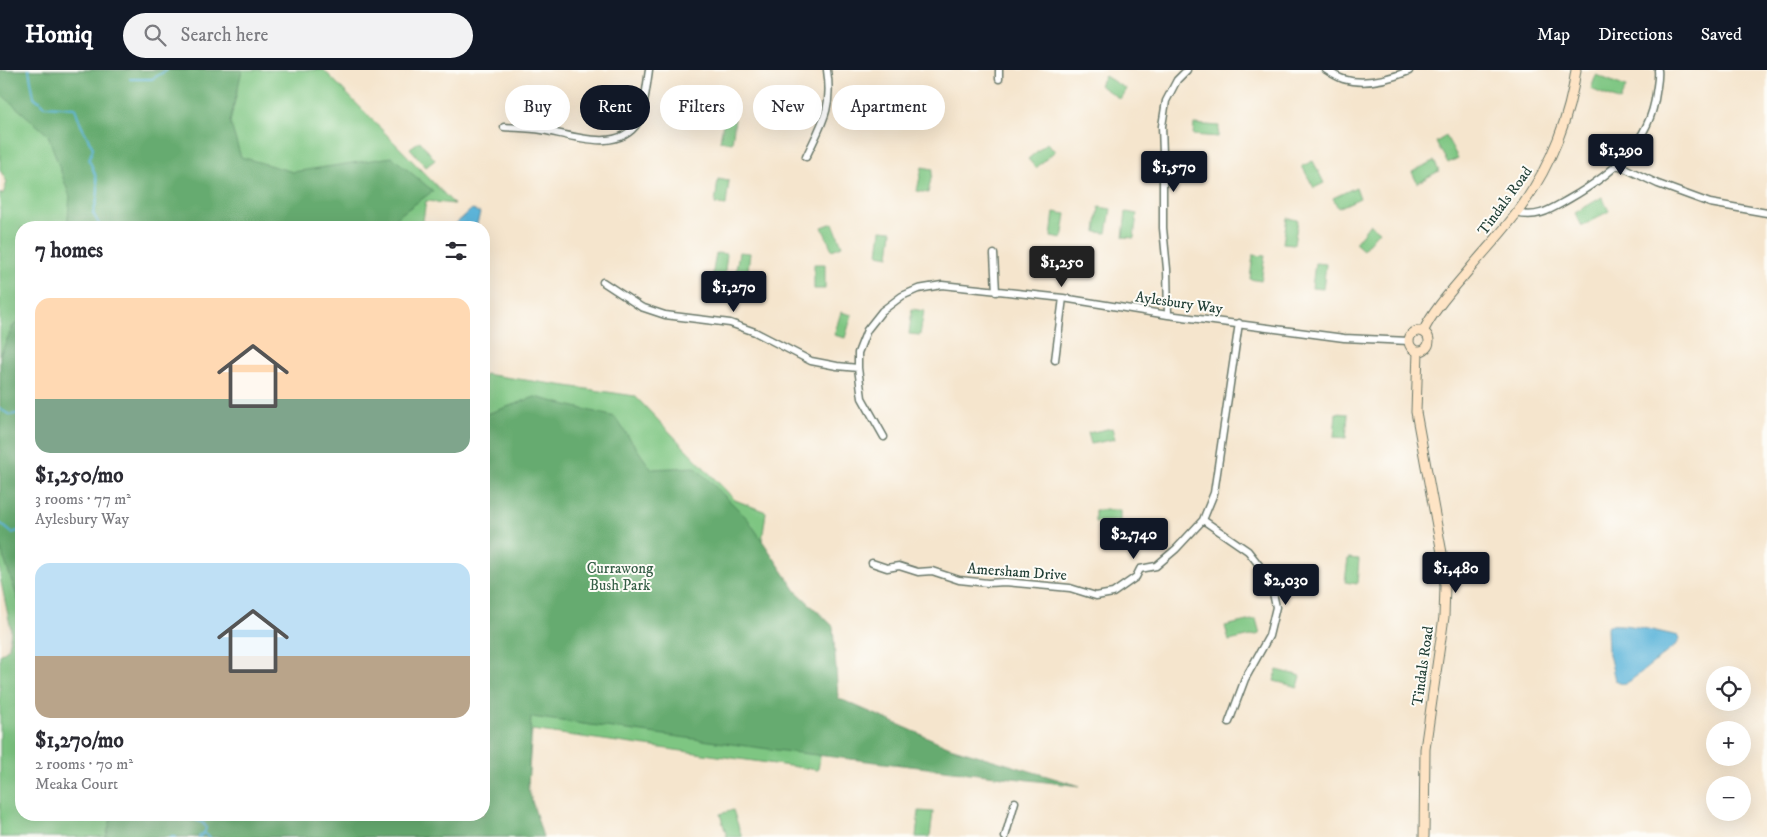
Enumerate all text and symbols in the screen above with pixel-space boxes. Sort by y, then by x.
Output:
search box [123,13,473,58]
text: Homiq [25,20,93,50]
icon: search [141,21,169,49]
text: Search here [181,24,268,47]
text: Map [1537,24,1570,46]
text: Directions [1598,24,1673,46]
text: Saved [1701,24,1742,46]
chip: Buy [505,85,570,130]
chip: Rent [580,85,650,130]
chip: Filters [660,85,743,130]
chip: New [753,85,822,130]
chip: Apartment [832,85,945,130]
pin: $1,290 [1580,134,1662,176]
text: $1,290 [1599,140,1643,160]
pin: $1,570 [1133,150,1215,193]
text: $1,570 [1152,157,1196,177]
street label: Tindals Road [1474,162,1537,239]
icon: filters [442,237,470,265]
text: 7 homes [35,238,103,264]
pin: $1,250 [1021,246,1103,288]
text: $1,250 [1040,252,1084,272]
pin: $1,270 [693,270,775,313]
text: $1,270 [712,277,756,297]
street label: Aylesbury Way [1134,287,1225,319]
icon: home [208,331,298,421]
text: $1,250/mo [35,463,123,489]
text: 3 rooms · 77 m² [35,489,131,509]
text: Aylesbury Way [35,509,129,529]
pin: $2,740 [1093,518,1175,560]
text: $2,740 [1111,524,1157,544]
pin: $1,480 [1415,552,1497,594]
text: $1,480 [1433,558,1479,578]
park label: Currawong Bush Park [587,559,654,595]
street label: Amersham Drive [967,559,1067,585]
pin: $2,030 [1245,564,1327,606]
text: $2,030 [1264,570,1308,590]
icon: home [208,596,298,686]
street label: Tindals Road [1408,624,1438,707]
map controls [1706,666,1751,821]
button: locate [1706,666,1751,711]
button: + [1706,721,1751,766]
text: $1,270/mo [35,728,124,754]
text: 2 rooms · 70 m² [35,754,133,774]
text: Meaka Court [35,774,118,794]
button: − [1706,776,1751,821]

